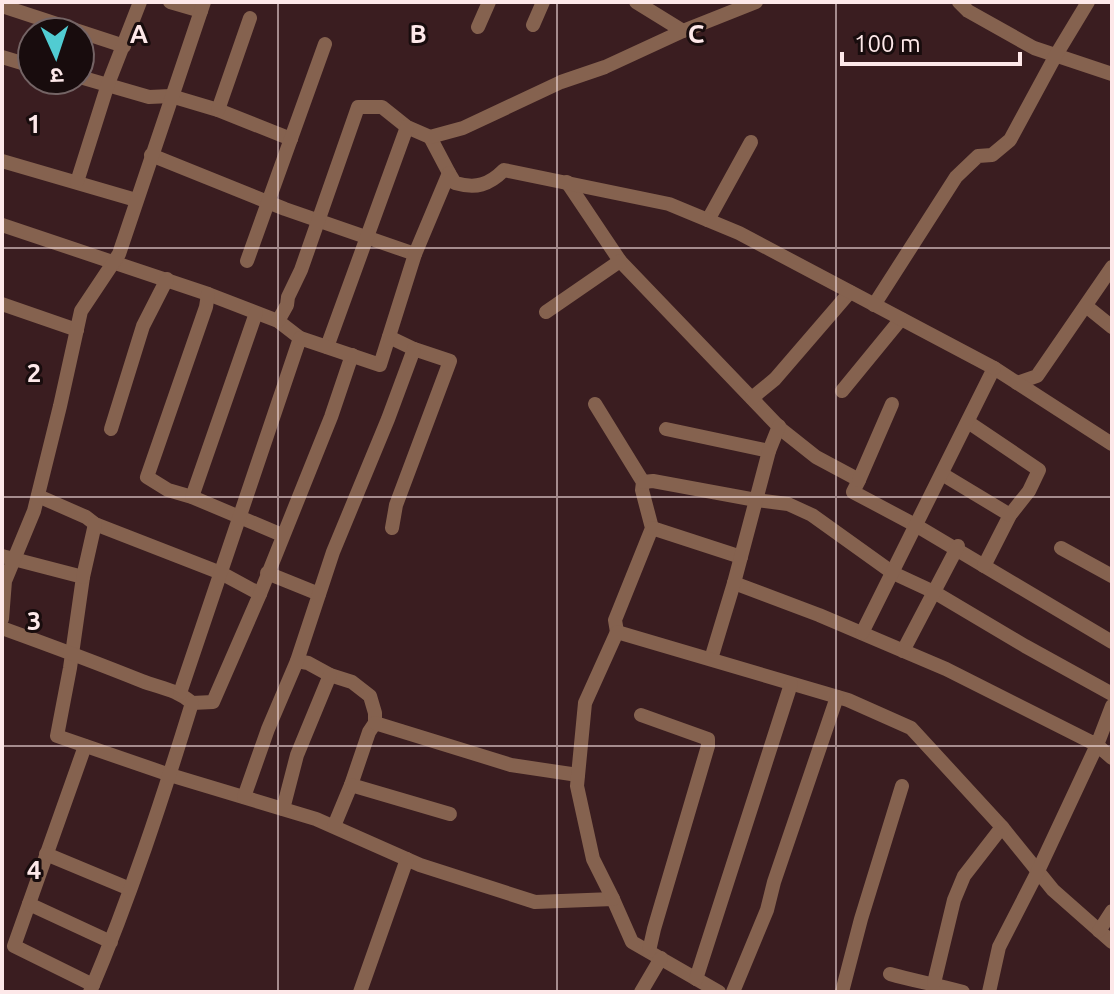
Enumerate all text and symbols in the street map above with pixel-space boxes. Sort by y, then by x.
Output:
north arrow [16,16,96,96]
scale bar [842,16,1020,66]
text: A [130,19,149,48]
text: B [409,19,427,48]
text: C [688,19,705,48]
text: 100 m [854,30,921,57]
text: उ [49,64,64,89]
text: 1 [27,109,41,138]
text: 2 [27,358,41,387]
text: 3 [27,606,41,635]
text: 4 [27,855,41,884]

